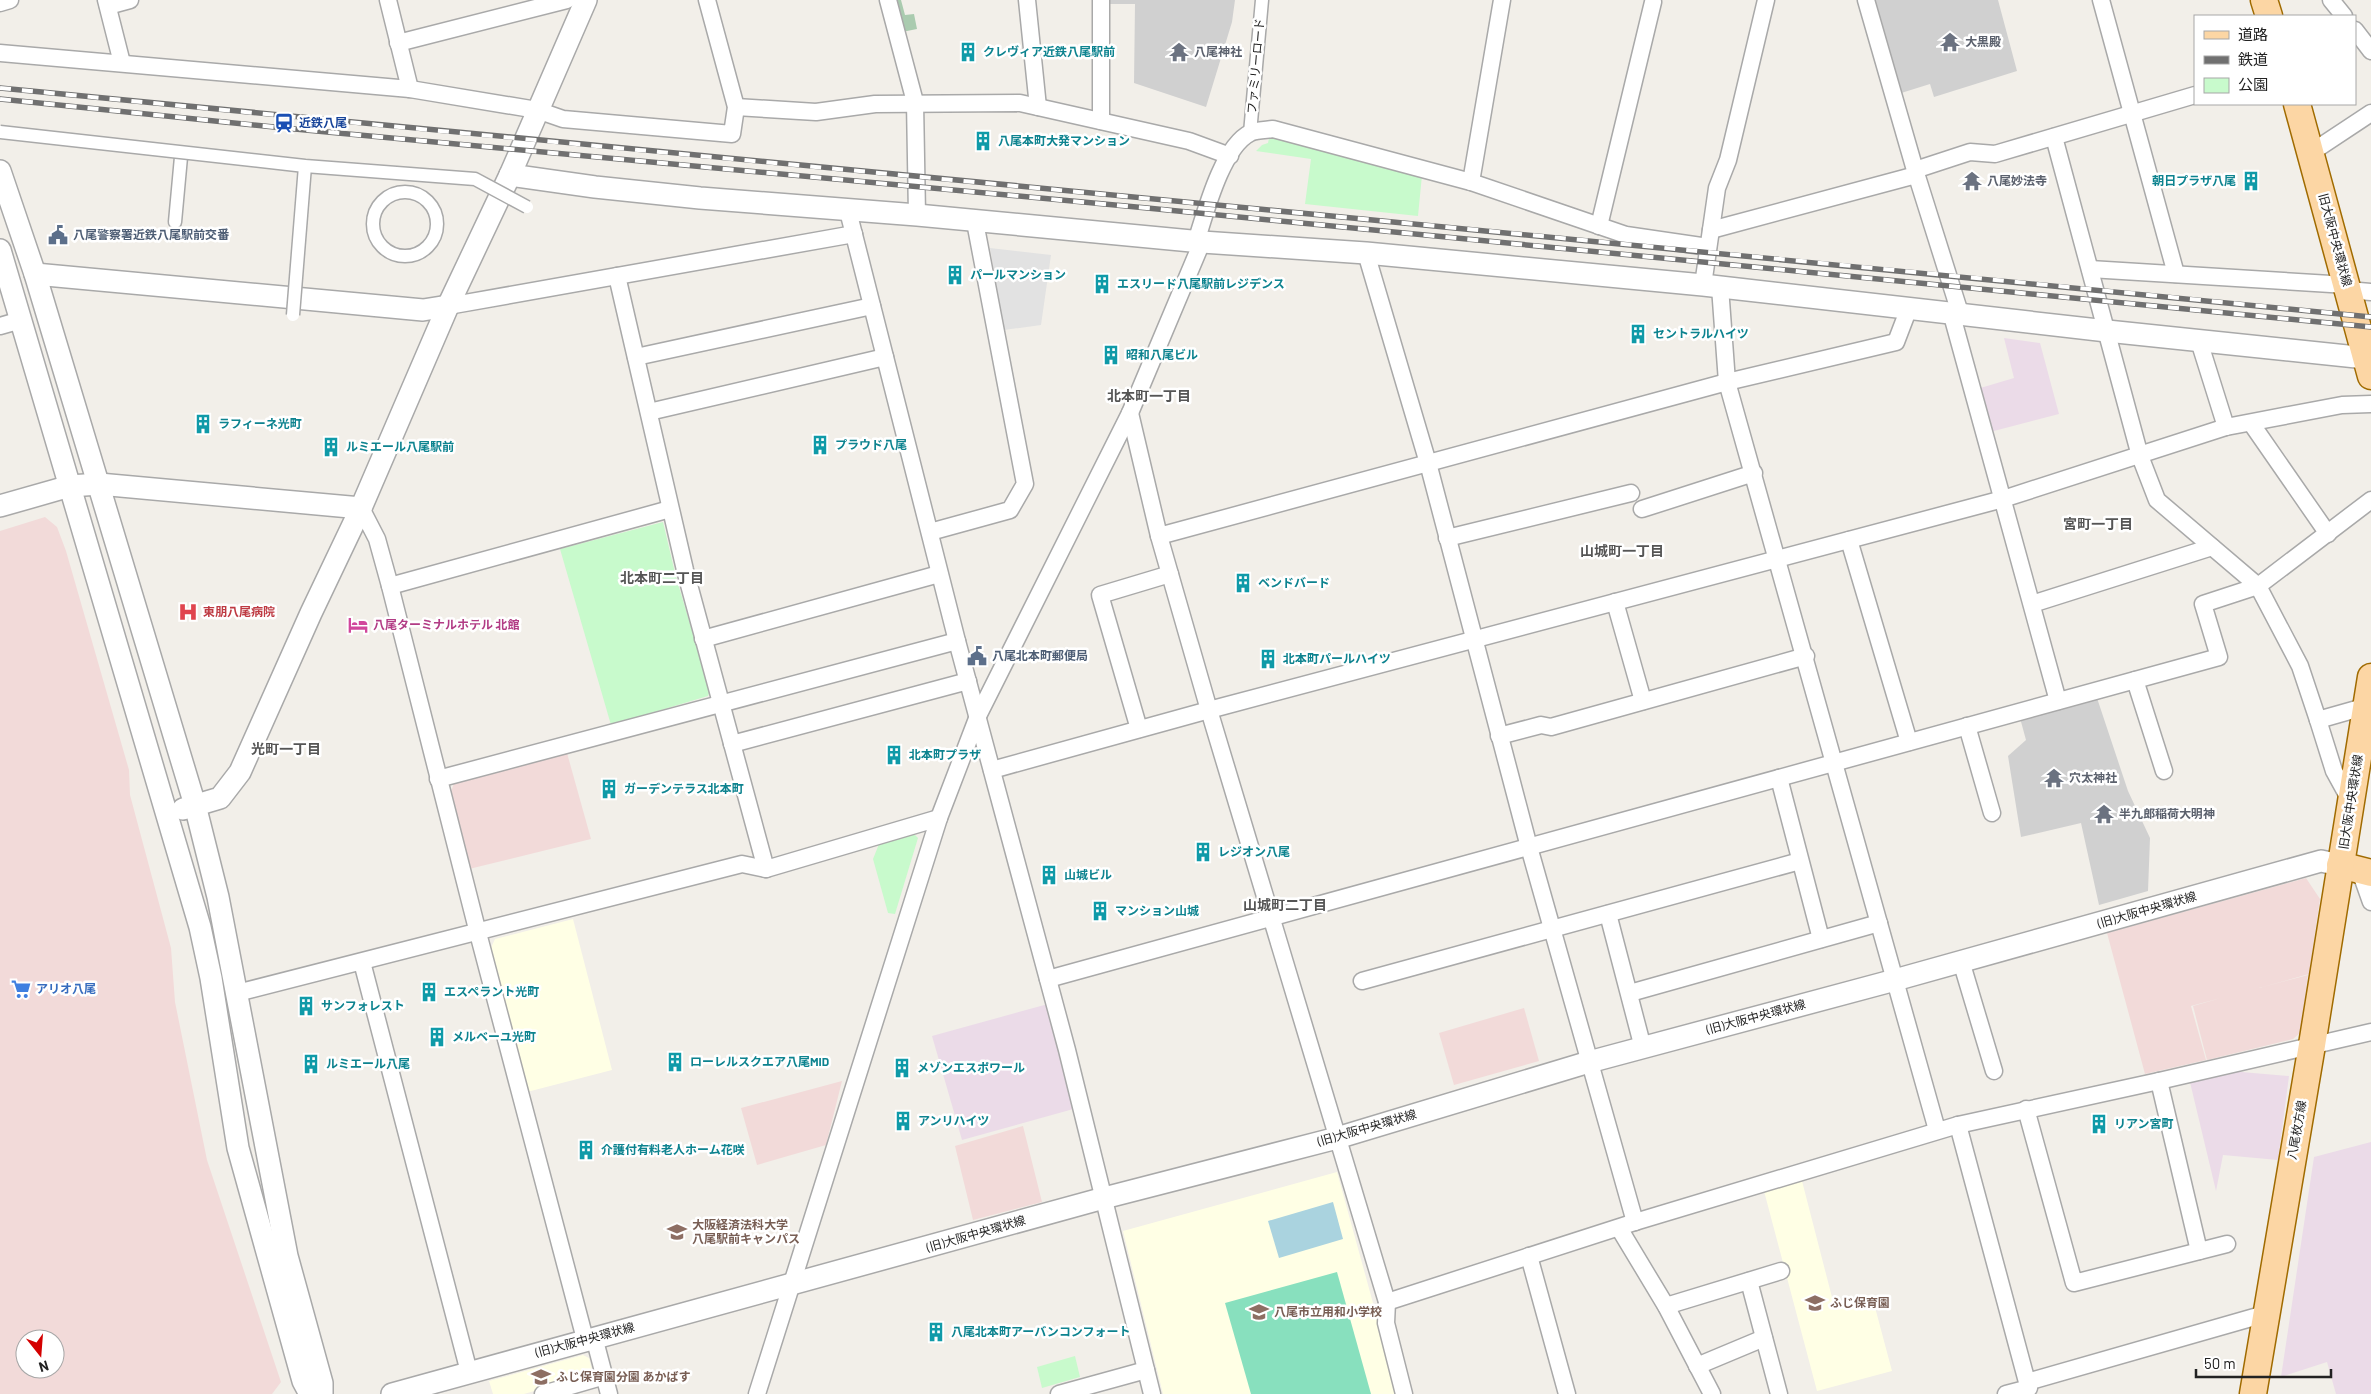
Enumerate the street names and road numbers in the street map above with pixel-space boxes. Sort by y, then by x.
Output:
street label: ファミリーロード [1244,17,1266,114]
street label: 旧大阪中央環状線 [2317,192,2355,288]
street label: 旧大阪中央環状線 [2336,753,2364,850]
street label: (旧)大阪中央環状線 [2095,888,2198,930]
street label: (旧)大阪中央環状線 [1704,996,1807,1036]
street label: 八尾枚方線 [2284,1099,2308,1161]
street label: (旧)大阪中央環状線 [1315,1106,1418,1148]
street label: (旧)大阪中央環状線 [924,1212,1027,1254]
street label: (旧)大阪中央環状線 [533,1319,636,1359]

